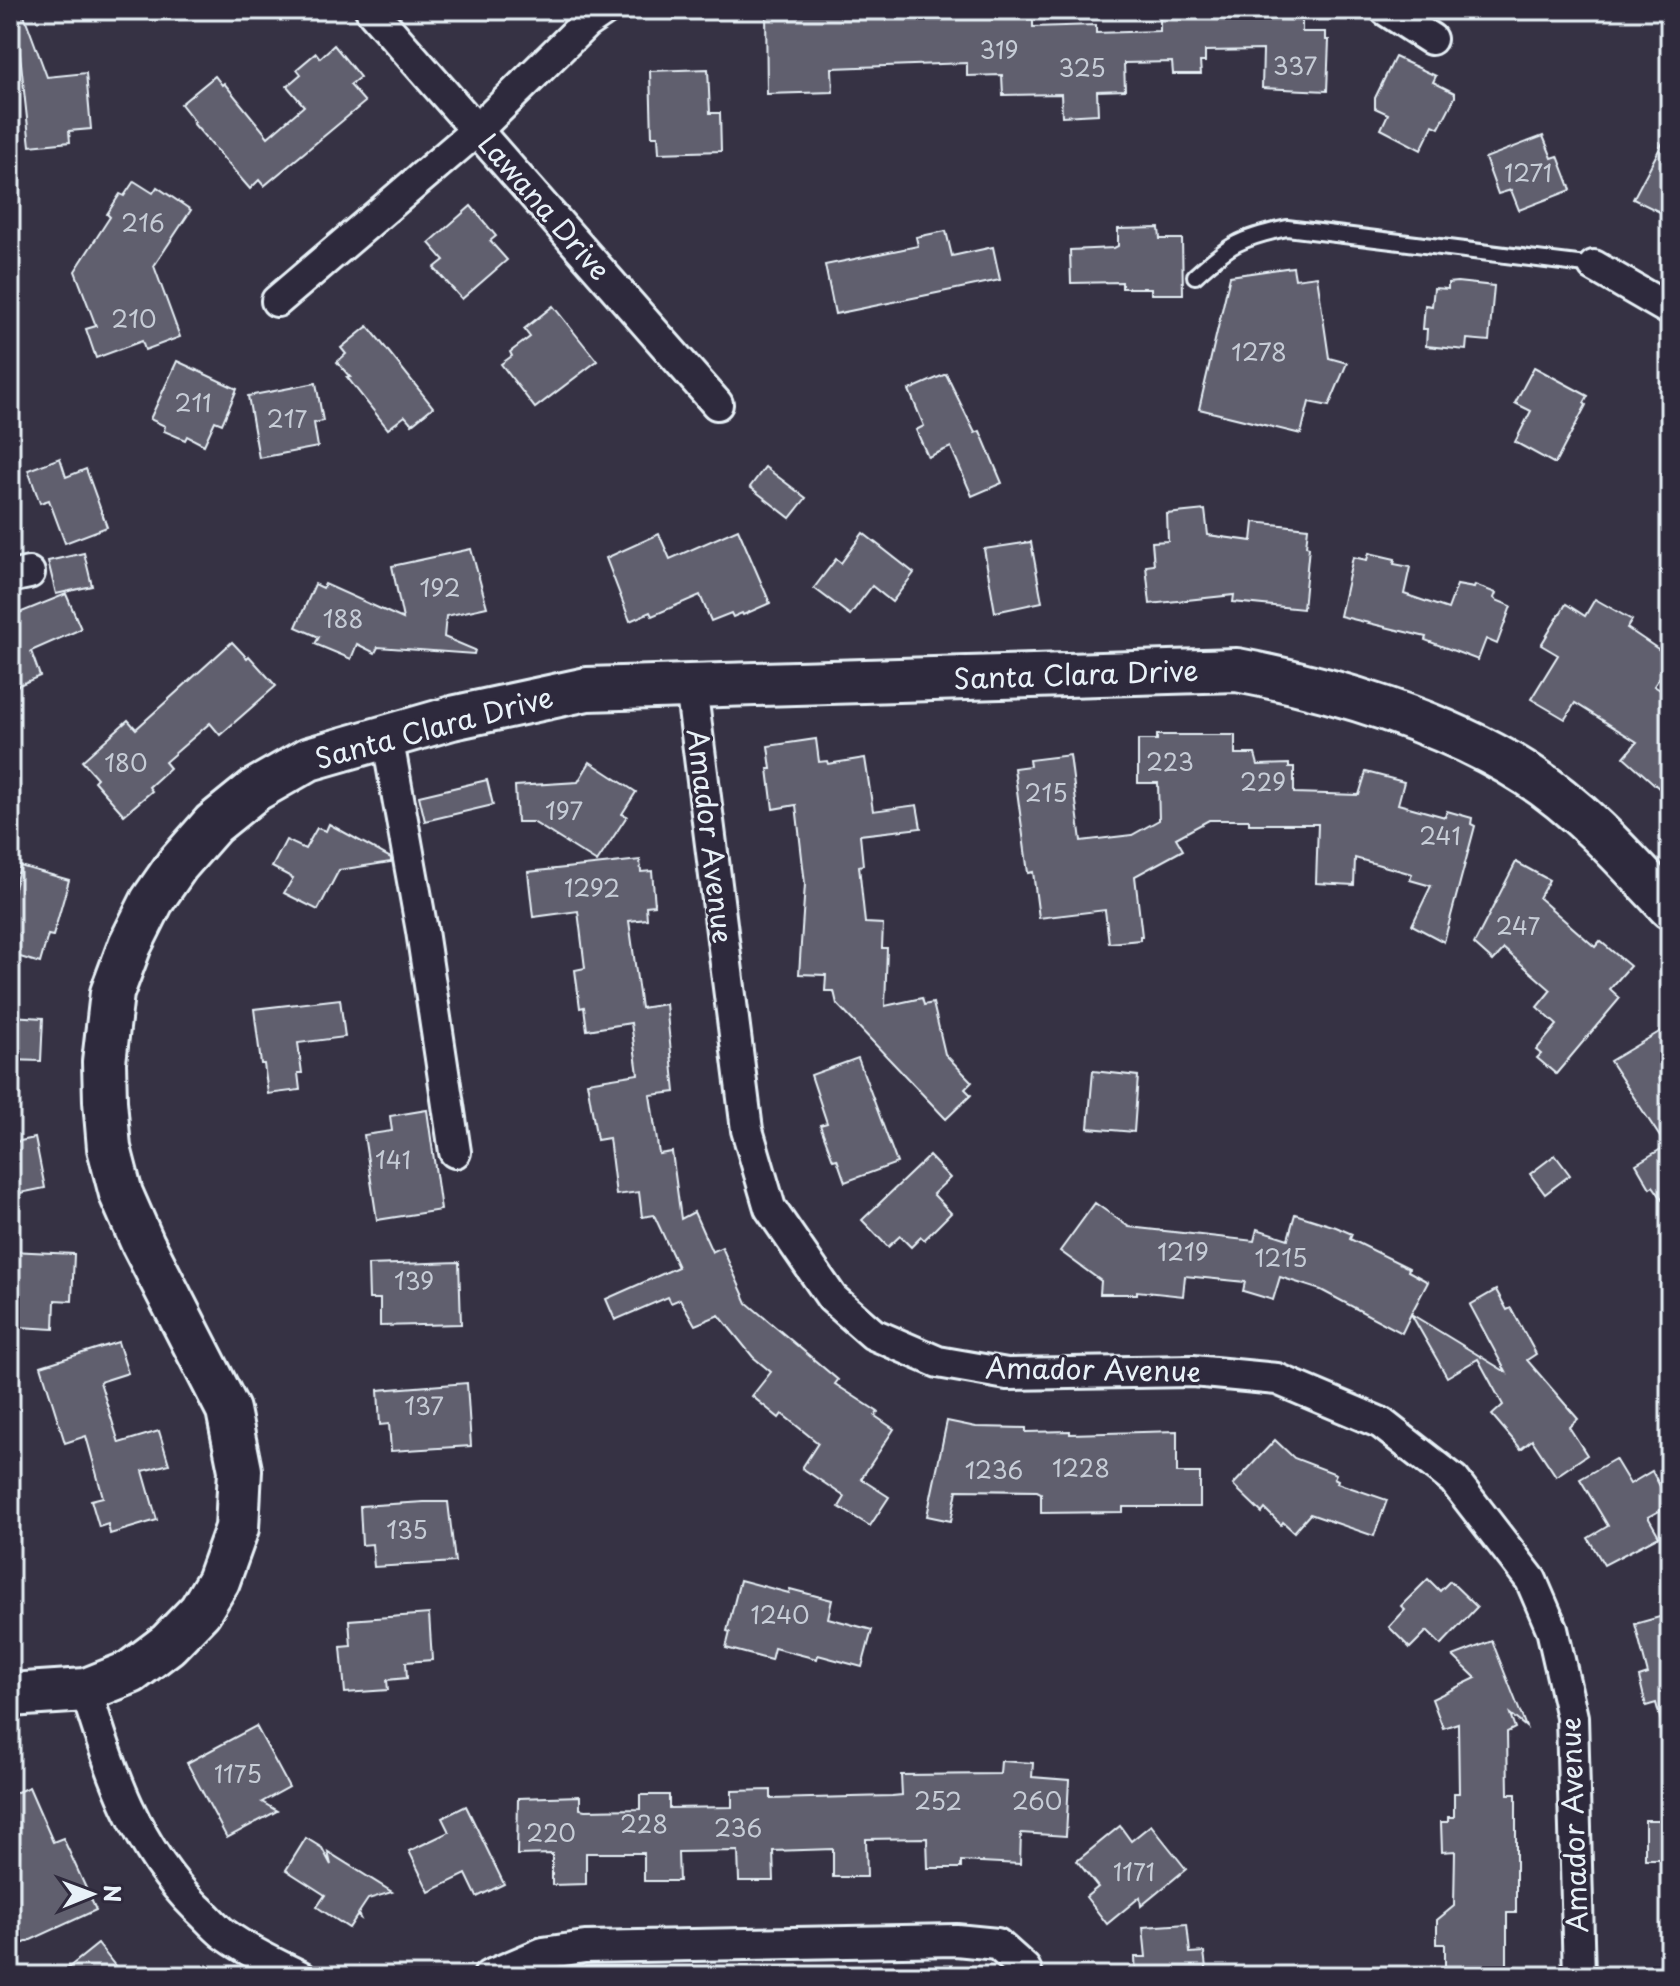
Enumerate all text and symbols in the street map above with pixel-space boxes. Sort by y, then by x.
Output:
house number: 319 [979,31,1019,67]
house number: 337 [1273,47,1317,83]
house number: 325 [1058,49,1106,85]
street label: Lawana Drive [469,123,621,289]
house number: 1271 [1504,154,1552,190]
house number: 216 [121,204,165,240]
house number: 210 [111,300,157,336]
house number: 1278 [1231,333,1287,369]
house number: 211 [174,384,212,420]
house number: 217 [267,400,307,436]
house number: 192 [419,569,461,605]
house number: 188 [323,600,363,636]
street label: Santa Clara Drive [953,648,1199,699]
street label: Santa Clara Drive [310,674,558,779]
street label: Amador Avenue [677,726,746,946]
house number: 223 [1146,743,1194,779]
house number: 180 [104,744,148,780]
house number: 229 [1240,763,1286,799]
house number: 215 [1024,774,1068,810]
house number: 197 [545,792,583,828]
house number: 241 [1419,817,1461,853]
house number: 1292 [564,869,620,905]
house number: 247 [1496,907,1540,943]
house number: 141 [375,1141,411,1177]
house number: 1219 [1157,1233,1209,1269]
house number: 1215 [1254,1239,1308,1275]
house number: 139 [394,1262,434,1298]
street label: Amador Avenue [985,1345,1201,1392]
house number: 137 [404,1387,444,1423]
house number: 1228 [1052,1449,1110,1485]
house number: 1236 [965,1451,1023,1487]
house number: 135 [386,1511,428,1547]
house number: 1240 [750,1596,810,1632]
street label: Amador Avenue [1547,1716,1598,1934]
house number: 1175 [214,1755,262,1791]
house number: 252 [914,1782,962,1818]
house number: 260 [1012,1782,1062,1818]
house number: 228 [620,1805,668,1841]
house number: 236 [714,1809,762,1845]
house number: 220 [526,1814,576,1850]
house number: 1171 [1113,1853,1155,1889]
north arrow [52,1854,132,1934]
text: N [97,1885,130,1903]

